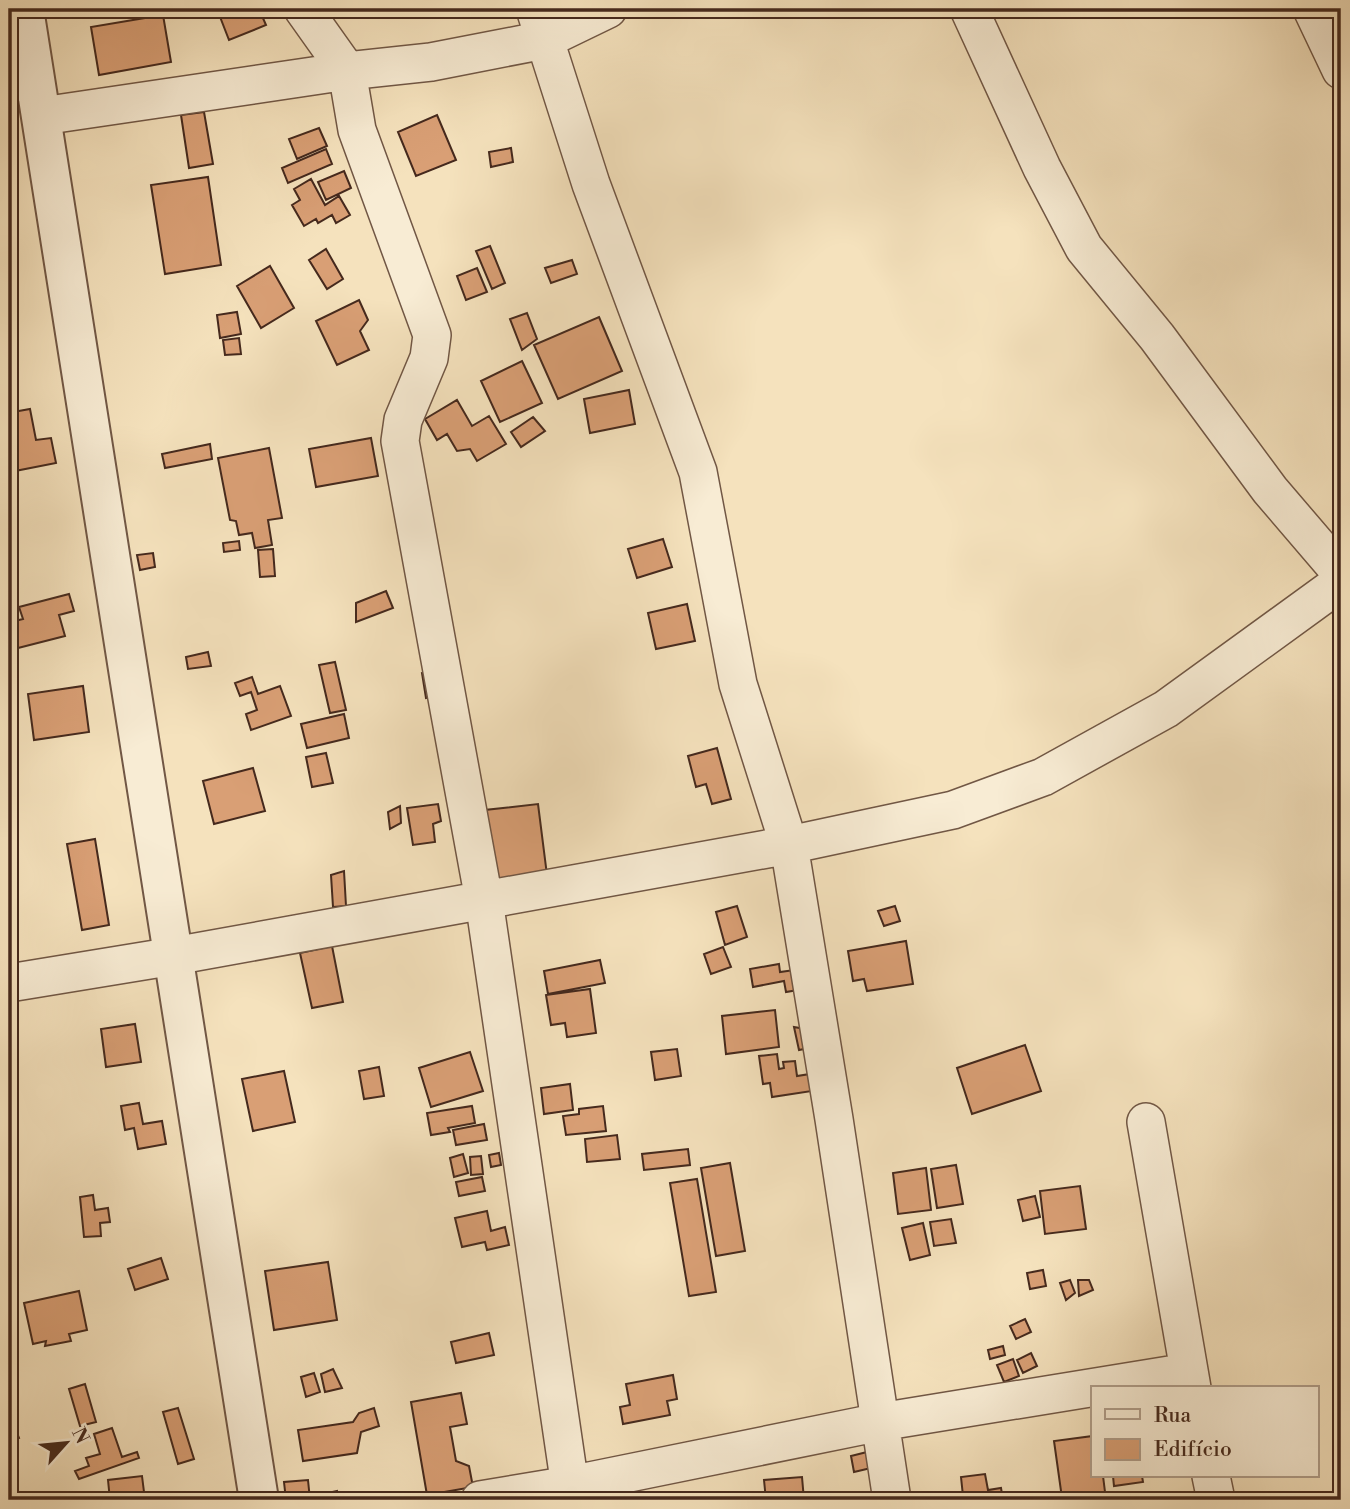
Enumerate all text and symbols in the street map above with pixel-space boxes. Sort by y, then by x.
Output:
legend [1091,1386,1318,1478]
text: Rua [1154,1403,1191,1429]
north arrow [32,1408,102,1478]
text: N [66,1424,94,1448]
text: Edifício [1154,1437,1232,1463]

